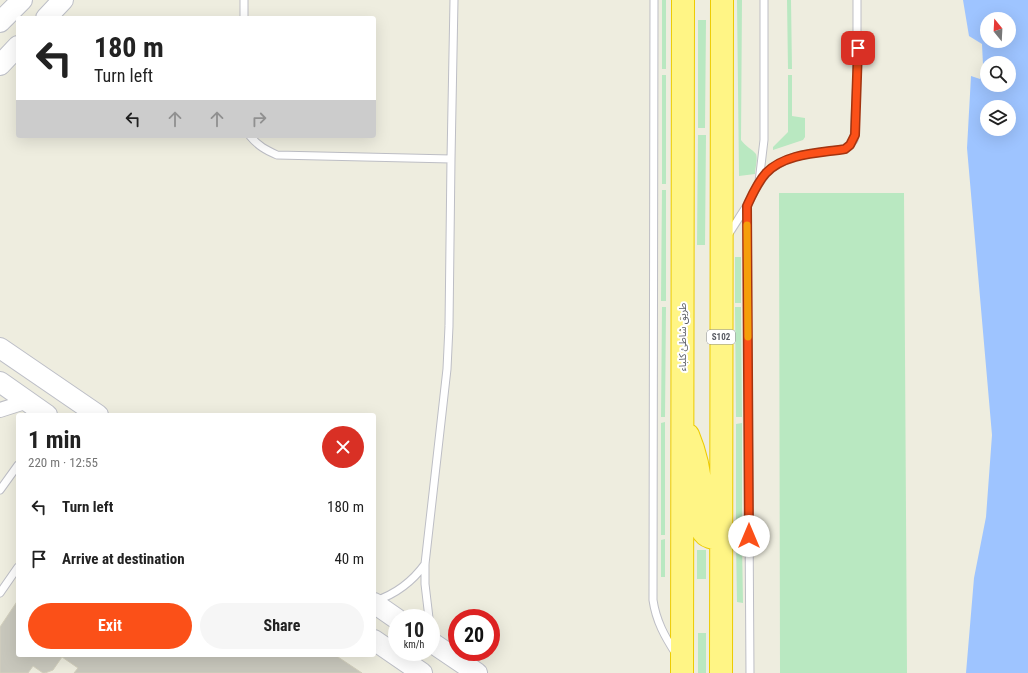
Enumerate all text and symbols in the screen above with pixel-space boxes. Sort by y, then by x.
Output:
north arrow [980,12,1016,48]
map controls [980,12,1016,136]
text: 180 m [94,31,164,64]
pin [841,31,875,65]
icon: left [28,32,80,84]
icon: arrive [847,37,869,59]
button: search [980,56,1016,92]
text: Turn left [94,65,153,86]
button: layers [980,100,1016,136]
icon: left [122,108,144,130]
icon: ahead [164,108,186,130]
icon: ahead [206,108,228,130]
icon: right [248,108,270,130]
street label: طريق شاطئ كلباء [677,303,689,371]
road number: S102 [707,330,735,344]
text: 1 min [28,426,81,454]
button: close [322,426,364,468]
text: 220 m · 12:55 [28,455,98,470]
icon: left [28,496,50,518]
text: Turn left [62,498,113,516]
text: 180 m [327,498,364,516]
position arrow [728,515,770,557]
icon: arrive [28,548,50,570]
text: Arrive at destination [62,550,185,568]
text: 40 m [334,550,364,568]
button: Exit [28,603,192,649]
button: Share [200,603,364,649]
speed limit sign: 20 [448,609,500,661]
text: 10 [404,618,424,642]
text: km/h [404,639,424,650]

